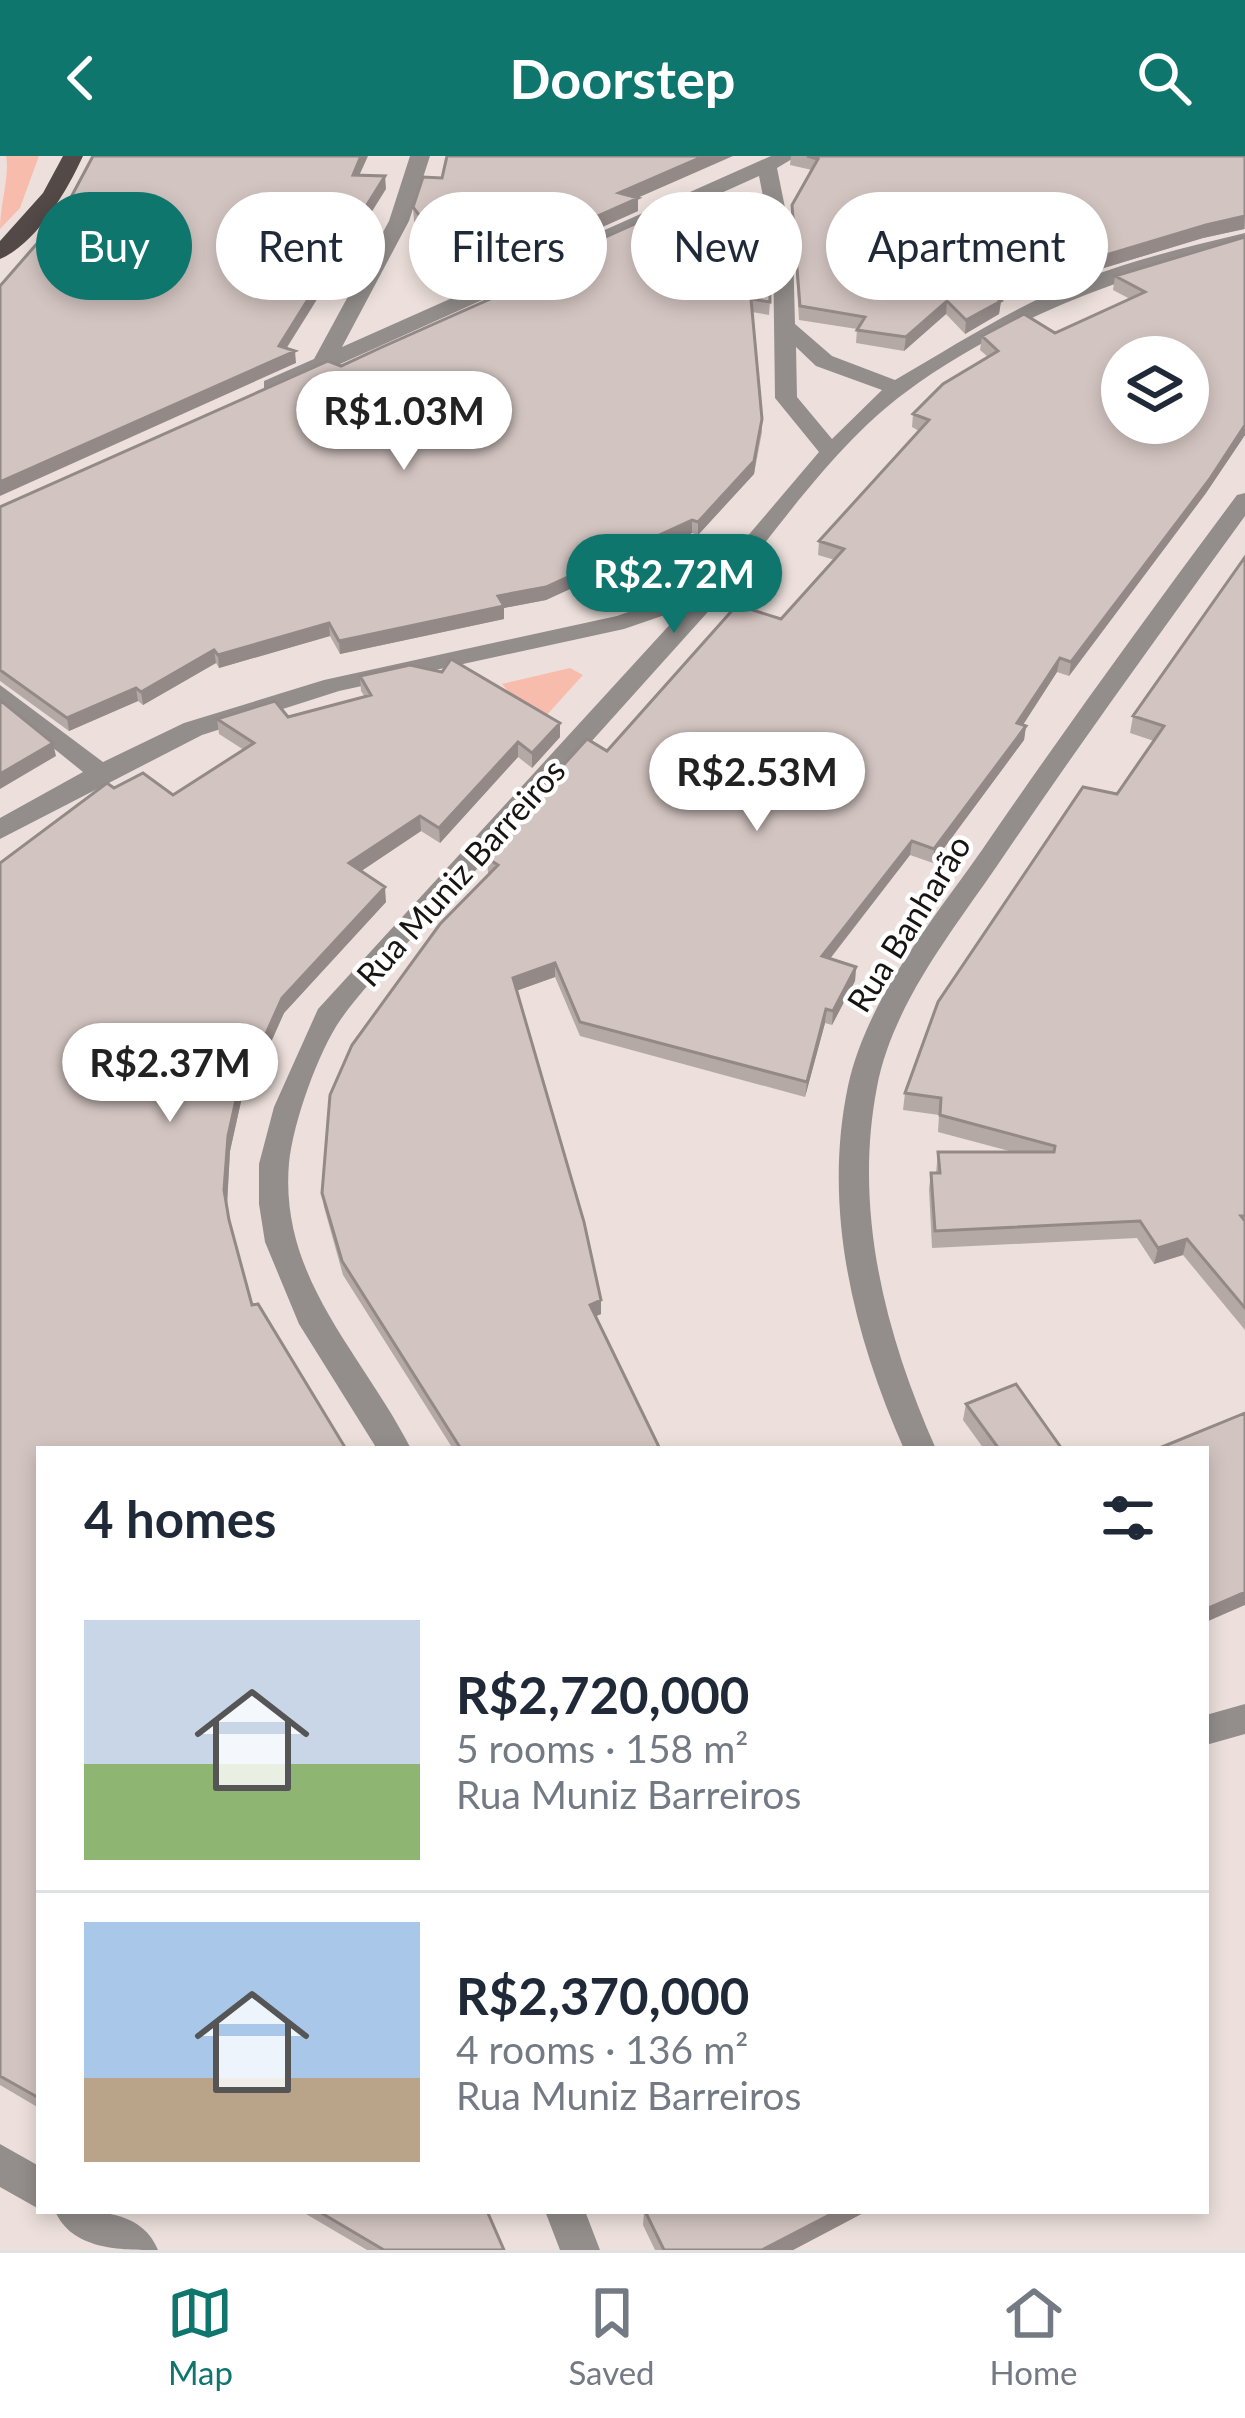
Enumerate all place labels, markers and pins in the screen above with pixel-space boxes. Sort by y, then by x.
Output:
pin: R$1.03M [293,371,515,473]
pin: R$2.72M [563,534,785,636]
pin: R$2.53M [646,732,868,834]
pin: R$2.37M [59,1023,281,1125]

